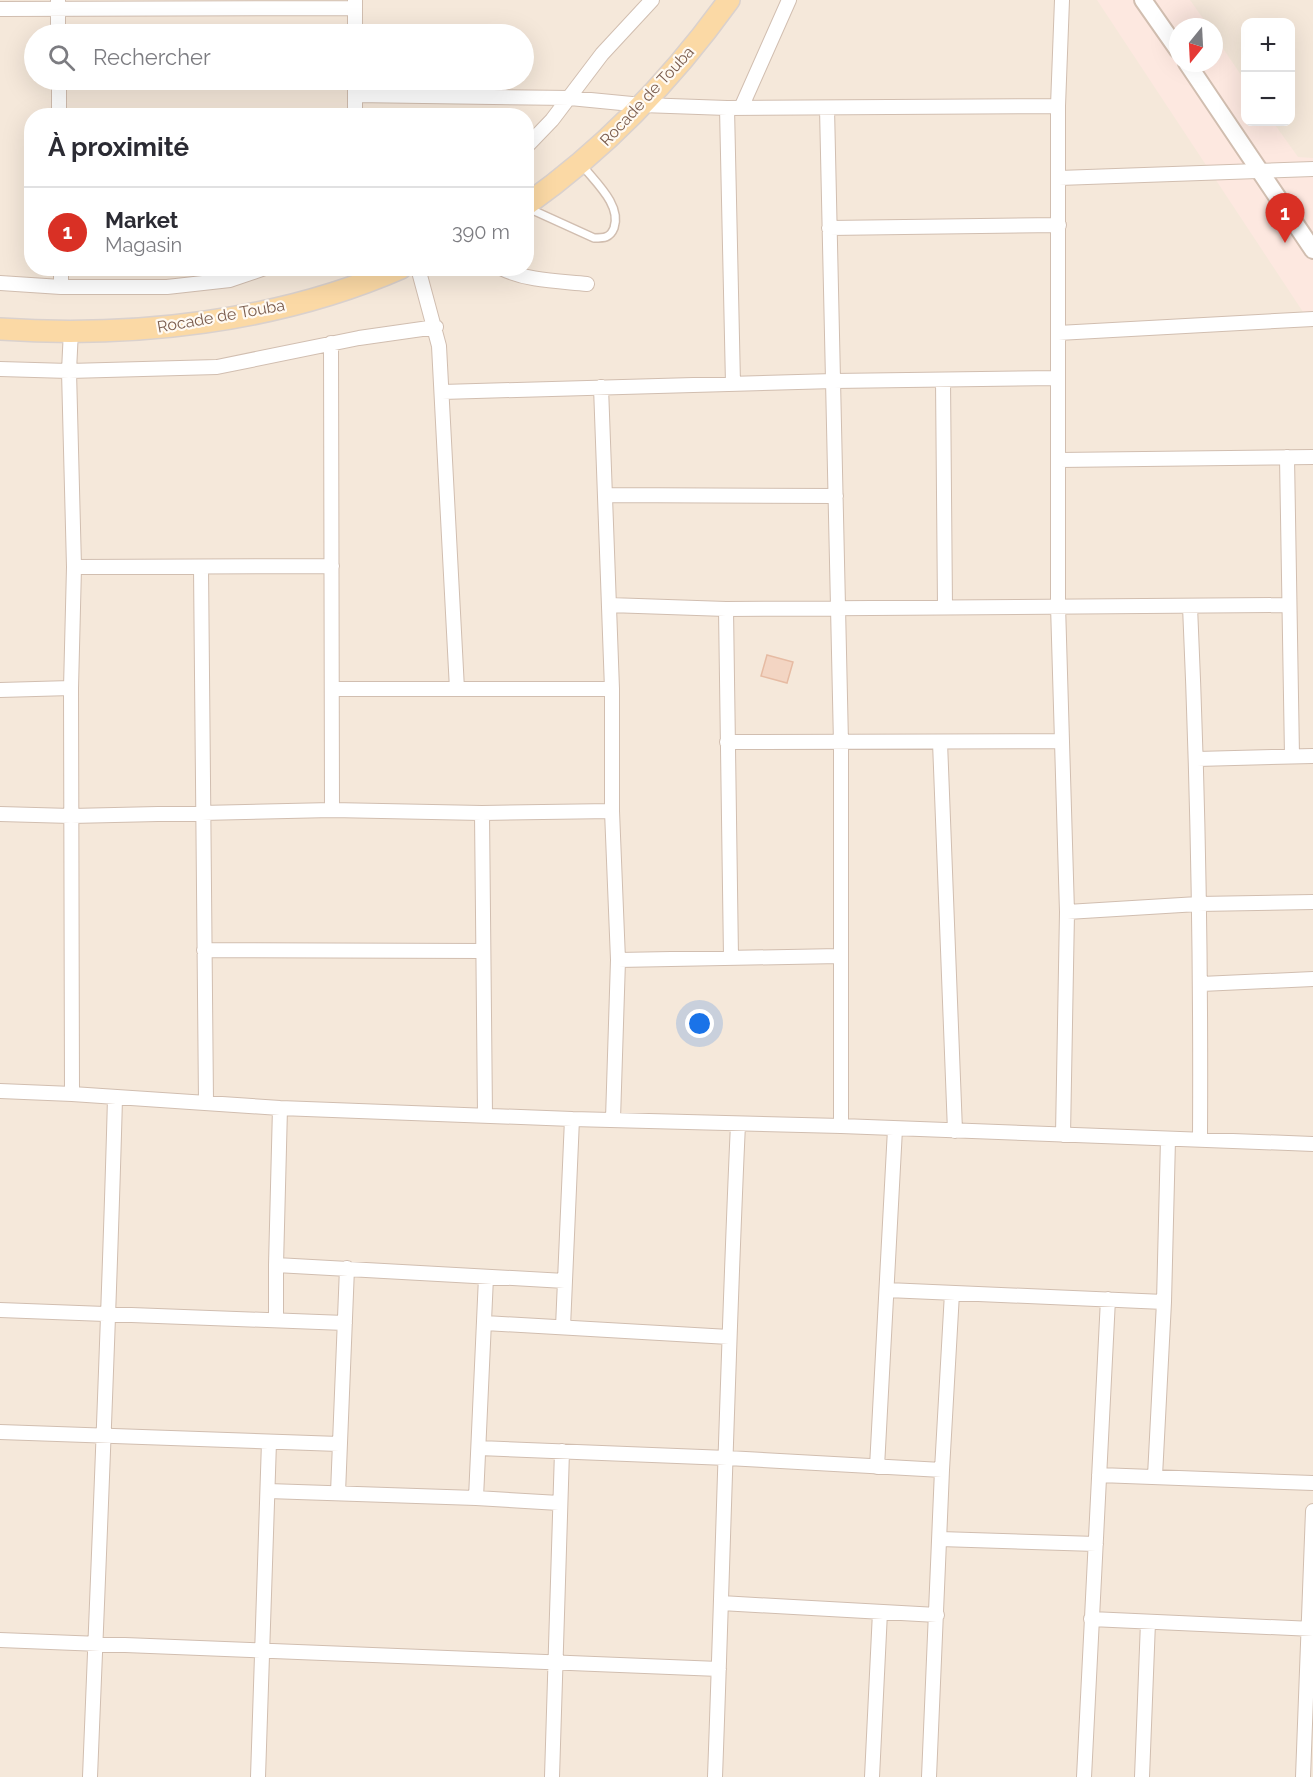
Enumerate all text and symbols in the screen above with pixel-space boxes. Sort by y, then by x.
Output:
north arrow [1169,18,1223,72]
map controls [1241,18,1295,126]
button: + [1241,18,1295,72]
search box [24,24,534,90]
icon: search [45,41,78,74]
street label: Rocade de Touba [596,42,698,150]
text: Rechercher [93,44,211,70]
button: − [1241,72,1295,126]
text: À proximité [48,132,189,162]
pin: 1 [1266,194,1304,243]
text: Market [105,207,178,233]
text: 1 [63,220,72,244]
text: 390 m [452,220,510,244]
text: Magasin [105,233,182,257]
street label: Rocade de Touba [156,295,286,337]
your location [685,1009,714,1038]

